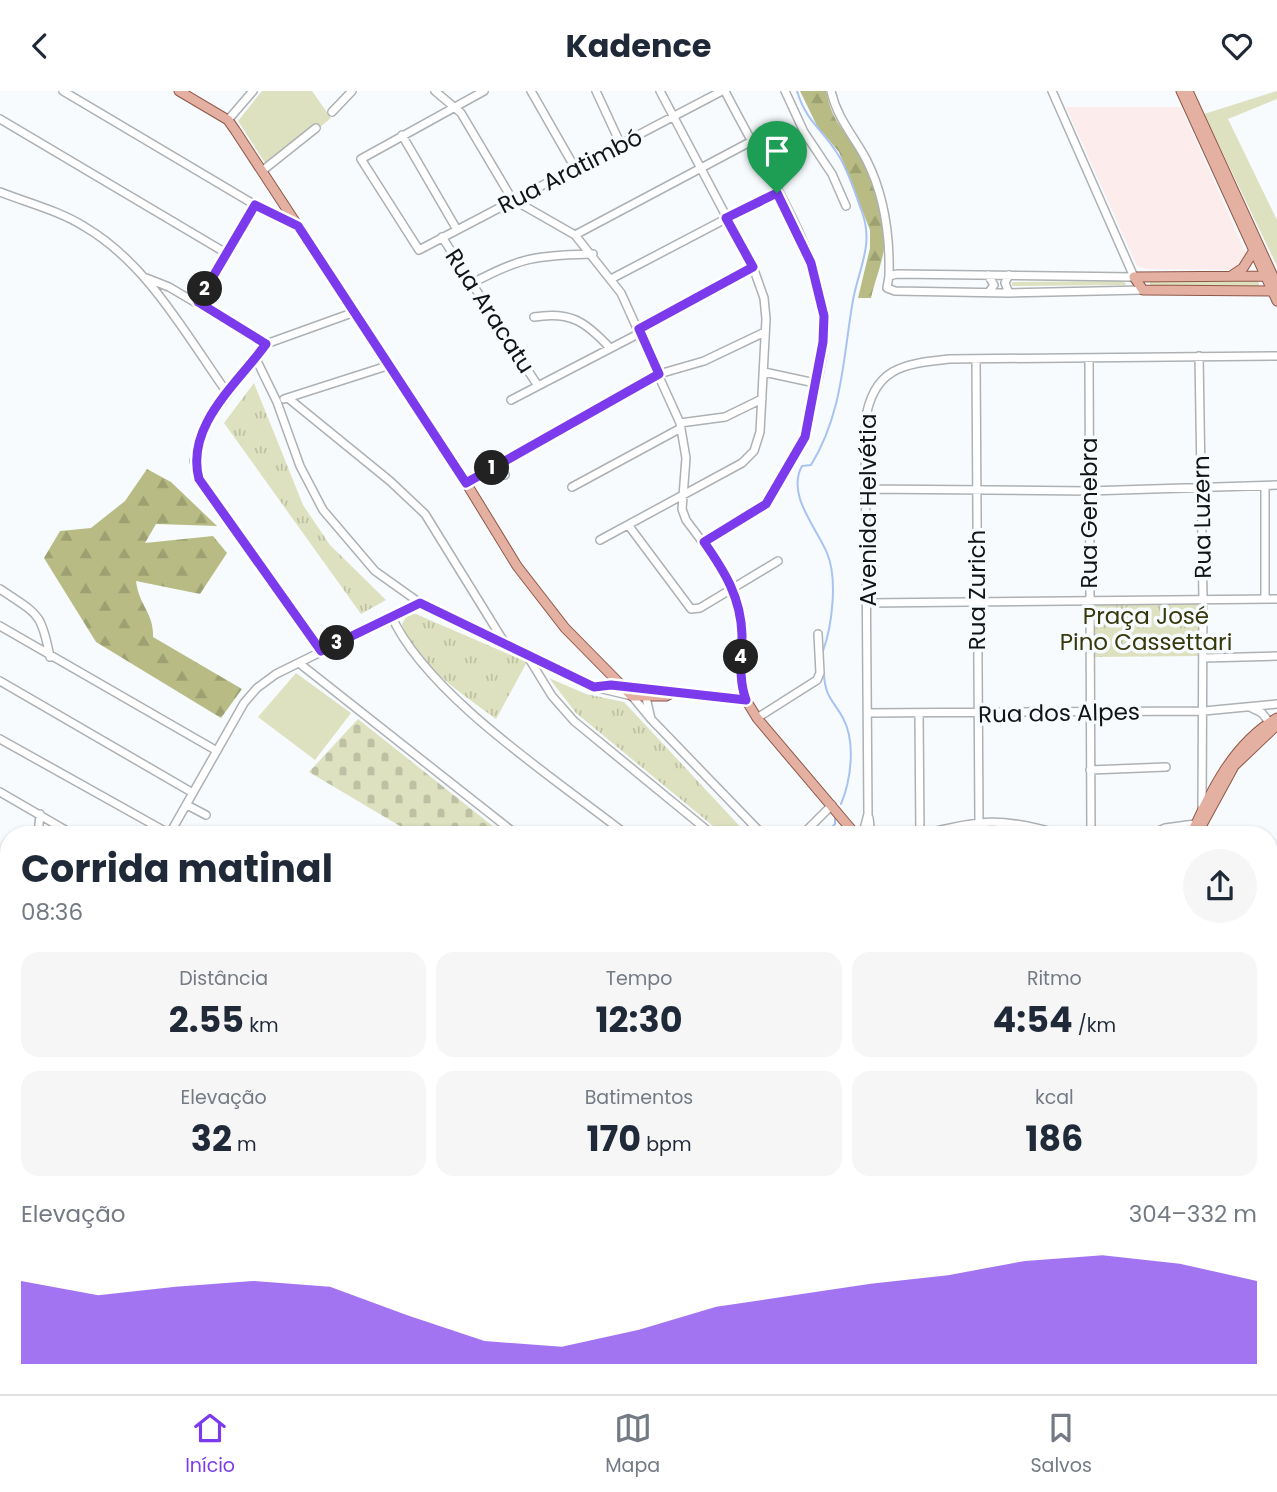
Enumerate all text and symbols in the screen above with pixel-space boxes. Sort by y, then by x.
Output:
text: Kadence [565,23,712,68]
icon: back [21,27,59,65]
icon: heart [1218,27,1256,65]
street label: Rua Aratimbó [492,121,648,221]
pin [747,121,807,193]
icon: arrive [758,132,796,170]
street label: Rua Aracatu [438,242,542,380]
pin: 2 [188,271,222,307]
text: 2 [199,275,210,302]
street label: Avenida Helvétia [852,414,884,606]
street label: Rua Genebra [1073,437,1105,589]
pin: 1 [475,451,510,485]
text: 1 [488,454,495,481]
street label: Rua Luzern [1185,455,1219,579]
street label: Rua Zurich [961,530,993,650]
park label: Praça José Pino Cassettari [1060,600,1232,658]
pin: 3 [320,625,354,661]
text: 3 [331,629,342,656]
pin: 4 [724,639,758,675]
text: 4 [734,643,747,670]
street label: Rua dos Alpes [978,696,1140,730]
text: Corrida matinal [21,842,333,895]
button: share [1183,849,1257,923]
text: 08:36 [21,896,83,928]
text: Distância [179,965,268,992]
text: Tempo [606,965,672,992]
text: Ritmo [1027,965,1082,992]
text: 2.55 [169,995,244,1044]
text: 12:30 [595,995,683,1044]
text: 4:54 [993,995,1073,1044]
text: km [244,1012,279,1039]
text: /km [1073,1012,1116,1039]
text: Elevação [181,1084,267,1111]
text: Batimentos [585,1084,693,1111]
text: kcal [1035,1084,1074,1111]
text: 32 [191,1114,232,1163]
text: 170 [586,1114,641,1163]
text: 186 [1025,1114,1083,1163]
text: m [232,1131,257,1158]
text: bpm [641,1131,692,1158]
text: Elevação [21,1198,125,1230]
text: 304–332 m [1129,1198,1257,1230]
tab: Início [185,1409,235,1480]
tab: Mapa [605,1409,660,1480]
tab: Salvos [1030,1409,1092,1480]

